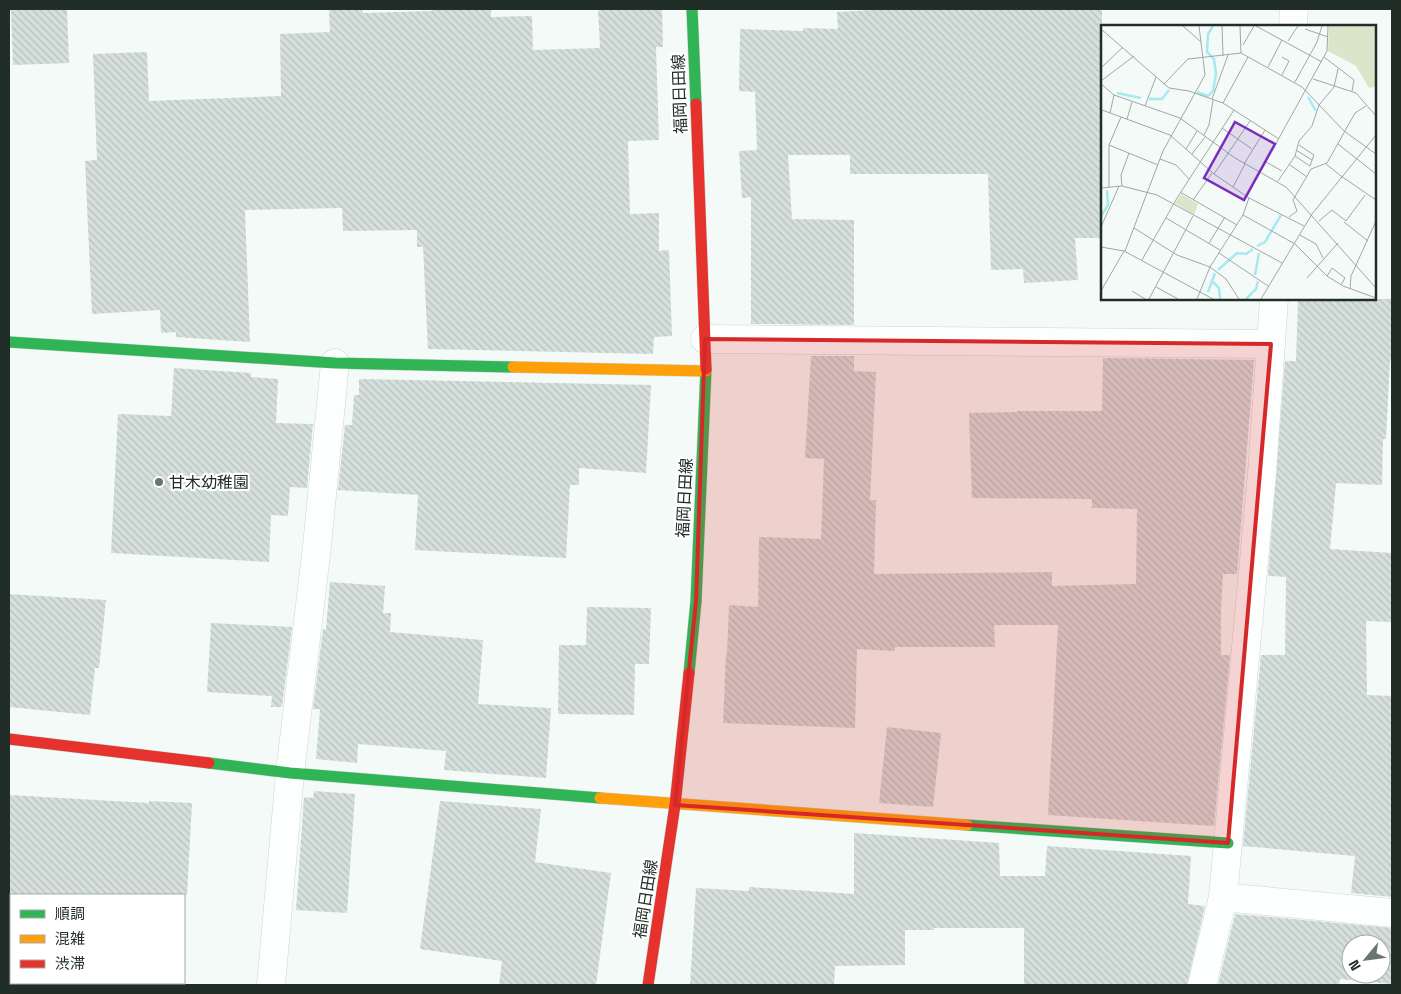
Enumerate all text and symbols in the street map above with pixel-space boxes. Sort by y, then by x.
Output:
inset map [1101,25,1376,300]
street label: 福岡日田線 [668,54,691,134]
street label: 福岡日田線 [672,458,697,539]
place label: 甘木幼稚園 [169,472,249,493]
marker: 甘木幼稚園 [153,476,165,488]
street label: 福岡日田線 [629,858,662,940]
legend [10,894,185,984]
text: 順調 [55,904,85,923]
text: 混雑 [55,929,85,948]
north arrow [1341,934,1391,984]
text: 渋滞 [55,954,85,973]
text: N [1344,957,1365,974]

